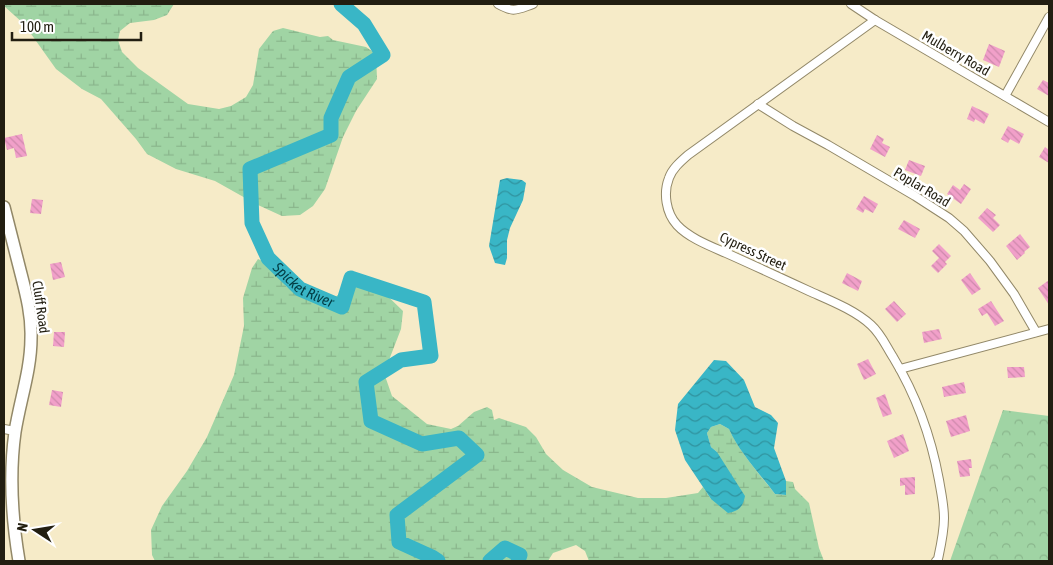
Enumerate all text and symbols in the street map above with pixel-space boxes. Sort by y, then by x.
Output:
scale bar [12,10,141,42]
text: 100 m [20,18,54,35]
street label: Mulberry Road [919,27,993,79]
street label: Poplar Road [891,164,953,210]
street label: Cypress Street [717,229,789,273]
water label: Spicket River [269,258,337,311]
street label: Cluff Road [29,280,53,334]
north arrow [10,505,60,555]
text: N [14,522,31,533]

